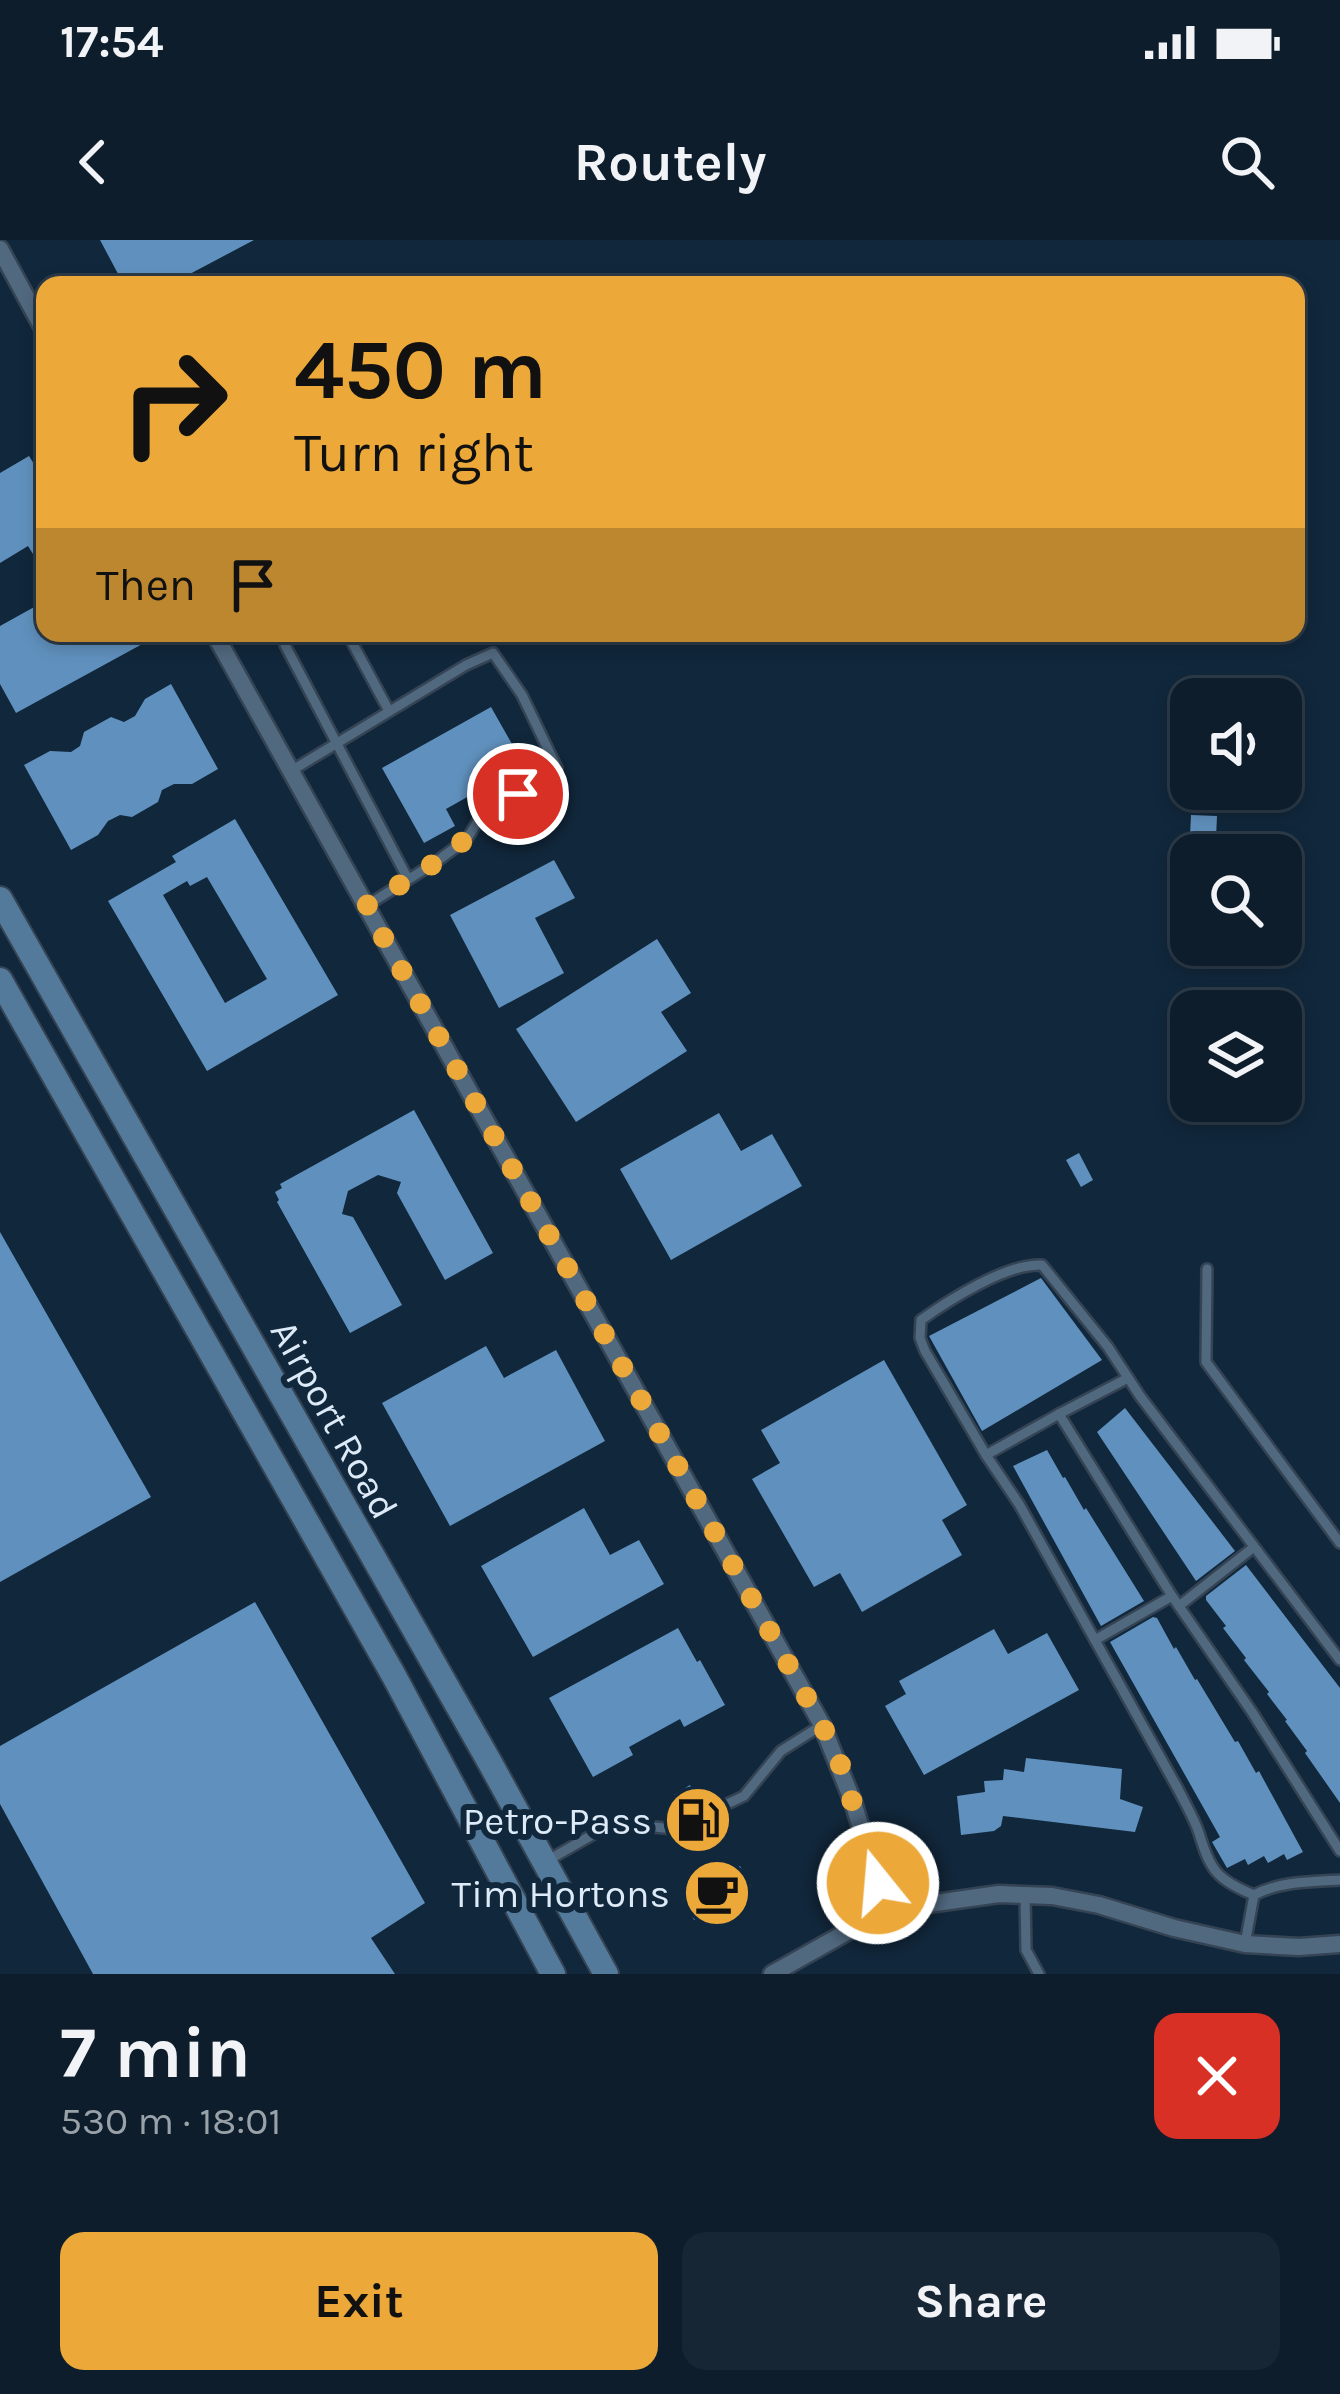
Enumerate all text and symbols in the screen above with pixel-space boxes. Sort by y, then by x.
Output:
text: 17:54 [60,16,164,68]
icon: back [60,129,126,195]
icon: search [1214,129,1280,195]
text: Routely [574,130,766,194]
text: 450 m [294,321,547,419]
icon: right [96,324,252,480]
text: Turn right [294,421,534,485]
icon: arrive [220,552,286,618]
text: Then [96,559,196,611]
map controls [1170,678,1302,1122]
button: sound [1170,678,1302,810]
pin [467,743,569,845]
icon: arrive [485,761,551,827]
button: search [1170,834,1302,966]
button: layers [1170,990,1302,1122]
street label: Airport Road [261,1312,408,1527]
fuel station icon: Petro-Pass [663,1785,733,1855]
place label: Petro-Pass [463,1798,652,1844]
position arrow [815,1820,941,1946]
cafe icon: Tim Hortons [682,1858,752,1928]
place label: Tim Hortons [452,1871,670,1917]
text: 7 min [60,2011,251,2095]
button: close [1154,2013,1280,2139]
text: 530 m · 18:01 [60,2098,281,2144]
button: Exit [60,2232,658,2370]
button: Share [682,2232,1280,2370]

